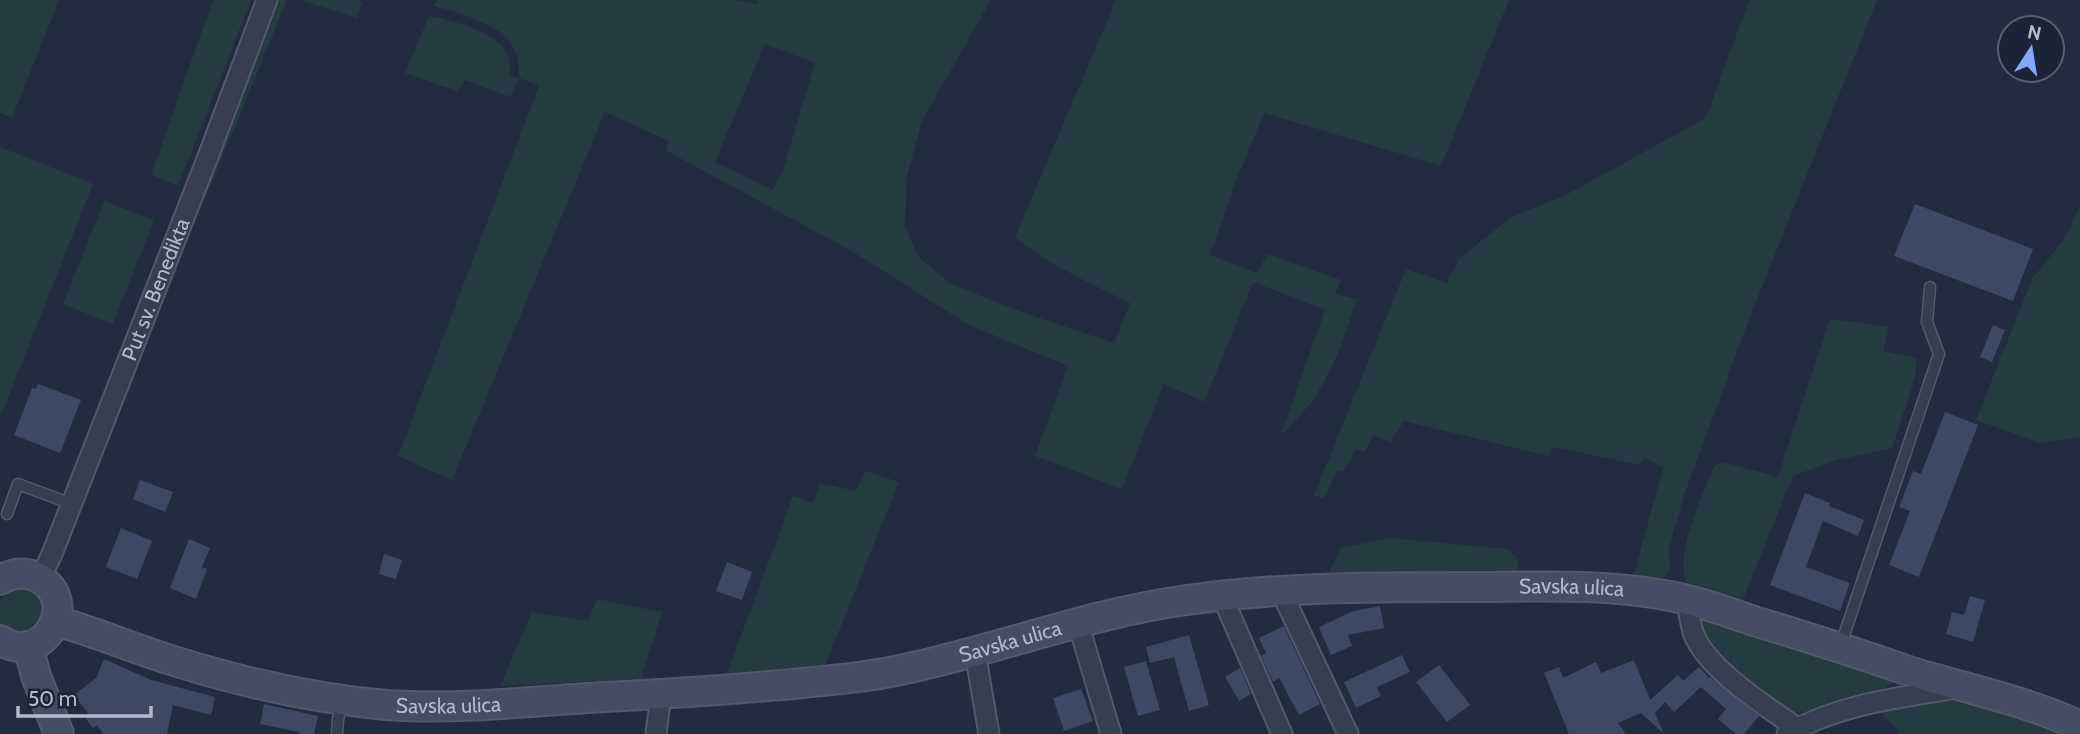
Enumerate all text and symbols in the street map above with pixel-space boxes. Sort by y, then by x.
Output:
north arrow [1996,14,2066,84]
text: N [2025,20,2043,46]
street label: Put sv. Benedikta [116,214,195,364]
street label: Savska ulica [1519,573,1625,601]
street label: Savska ulica [956,615,1064,667]
scale bar [18,674,150,718]
text: 50 m [28,686,77,711]
street label: Savska ulica [395,691,502,718]

